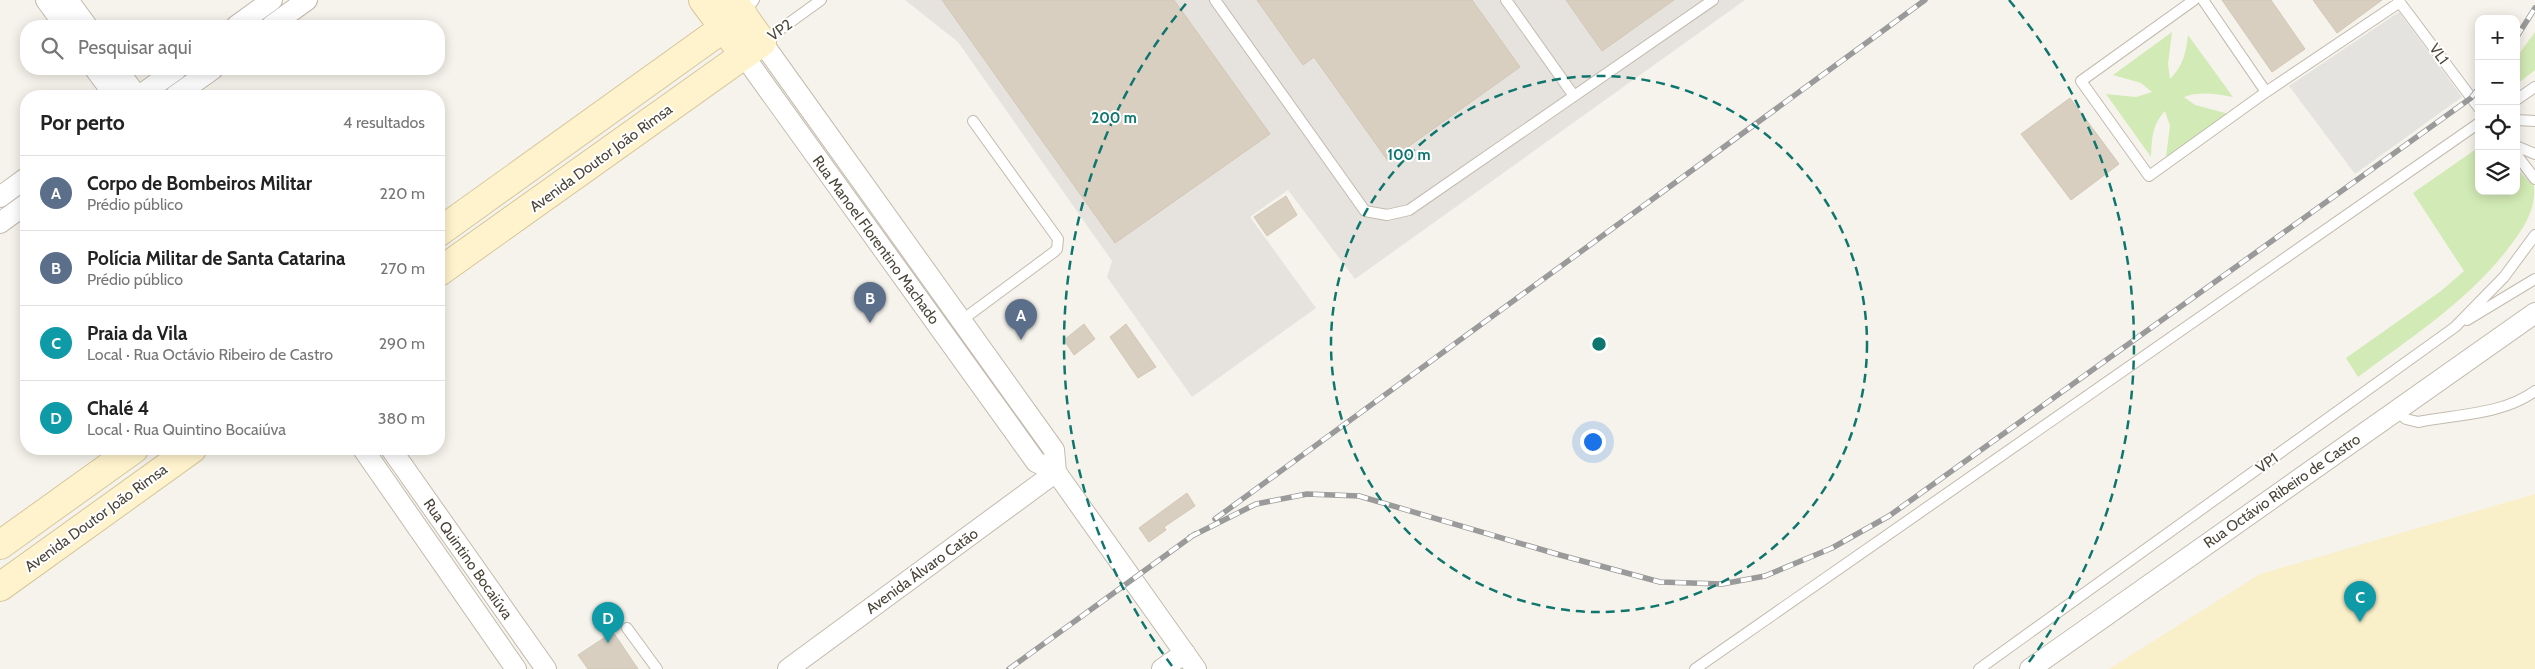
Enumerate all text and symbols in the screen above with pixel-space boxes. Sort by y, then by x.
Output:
street label: VP2 [764,15,796,45]
map controls [2475,15,2520,195]
button: + [2475,15,2520,60]
search box [20,20,445,75]
icon: search [38,34,66,62]
text: Pesquisar aqui [78,36,192,59]
street label: VL1 [2425,40,2453,68]
button: − [2475,60,2520,105]
street label: Avenida Doutor João Rimsa [526,100,676,216]
button: locate [2475,105,2520,150]
text: 200 m [1091,109,1137,127]
text: Por perto [40,110,125,135]
text: 4 resultados [343,113,425,132]
text: 100 m [1387,146,1431,164]
button: layers [2475,150,2520,195]
street label: Rua Manoel Florentino Machado [809,152,943,328]
text: Corpo de Bombeiros Militar [87,172,312,195]
text: A [51,184,61,203]
text: 220 m [379,184,425,203]
text: Prédio público [87,195,183,214]
text: Polícia Militar de Santa Catarina [87,247,345,270]
text: B [51,259,61,278]
text: 270 m [380,259,425,278]
text: Prédio público [87,270,183,289]
pin: B [854,282,886,323]
pin: A [1005,299,1037,340]
text: Praia da Vila [87,322,187,345]
text: C [51,334,61,353]
text: 290 m [379,334,425,353]
centre of rings [1590,335,1608,353]
text: Local · Rua Octávio Ribeiro de Castro [87,345,333,364]
text: Chalé 4 [87,397,149,420]
text: D [50,409,62,428]
text: 380 m [378,409,425,428]
text: Local · Rua Quintino Bocaiúva [87,420,286,439]
your location [1580,429,1606,455]
street label: Rua Octávio Ribeiro de Castro [2200,430,2364,552]
street label: VP1 [2253,449,2281,477]
street label: Avenida Doutor João Rimsa [21,460,171,576]
street label: Rua Quintino Bocaiúva [420,495,517,623]
street label: Avenida Álvaro Catão [862,523,982,618]
pin: C [2344,581,2376,622]
pin: D [592,602,624,643]

